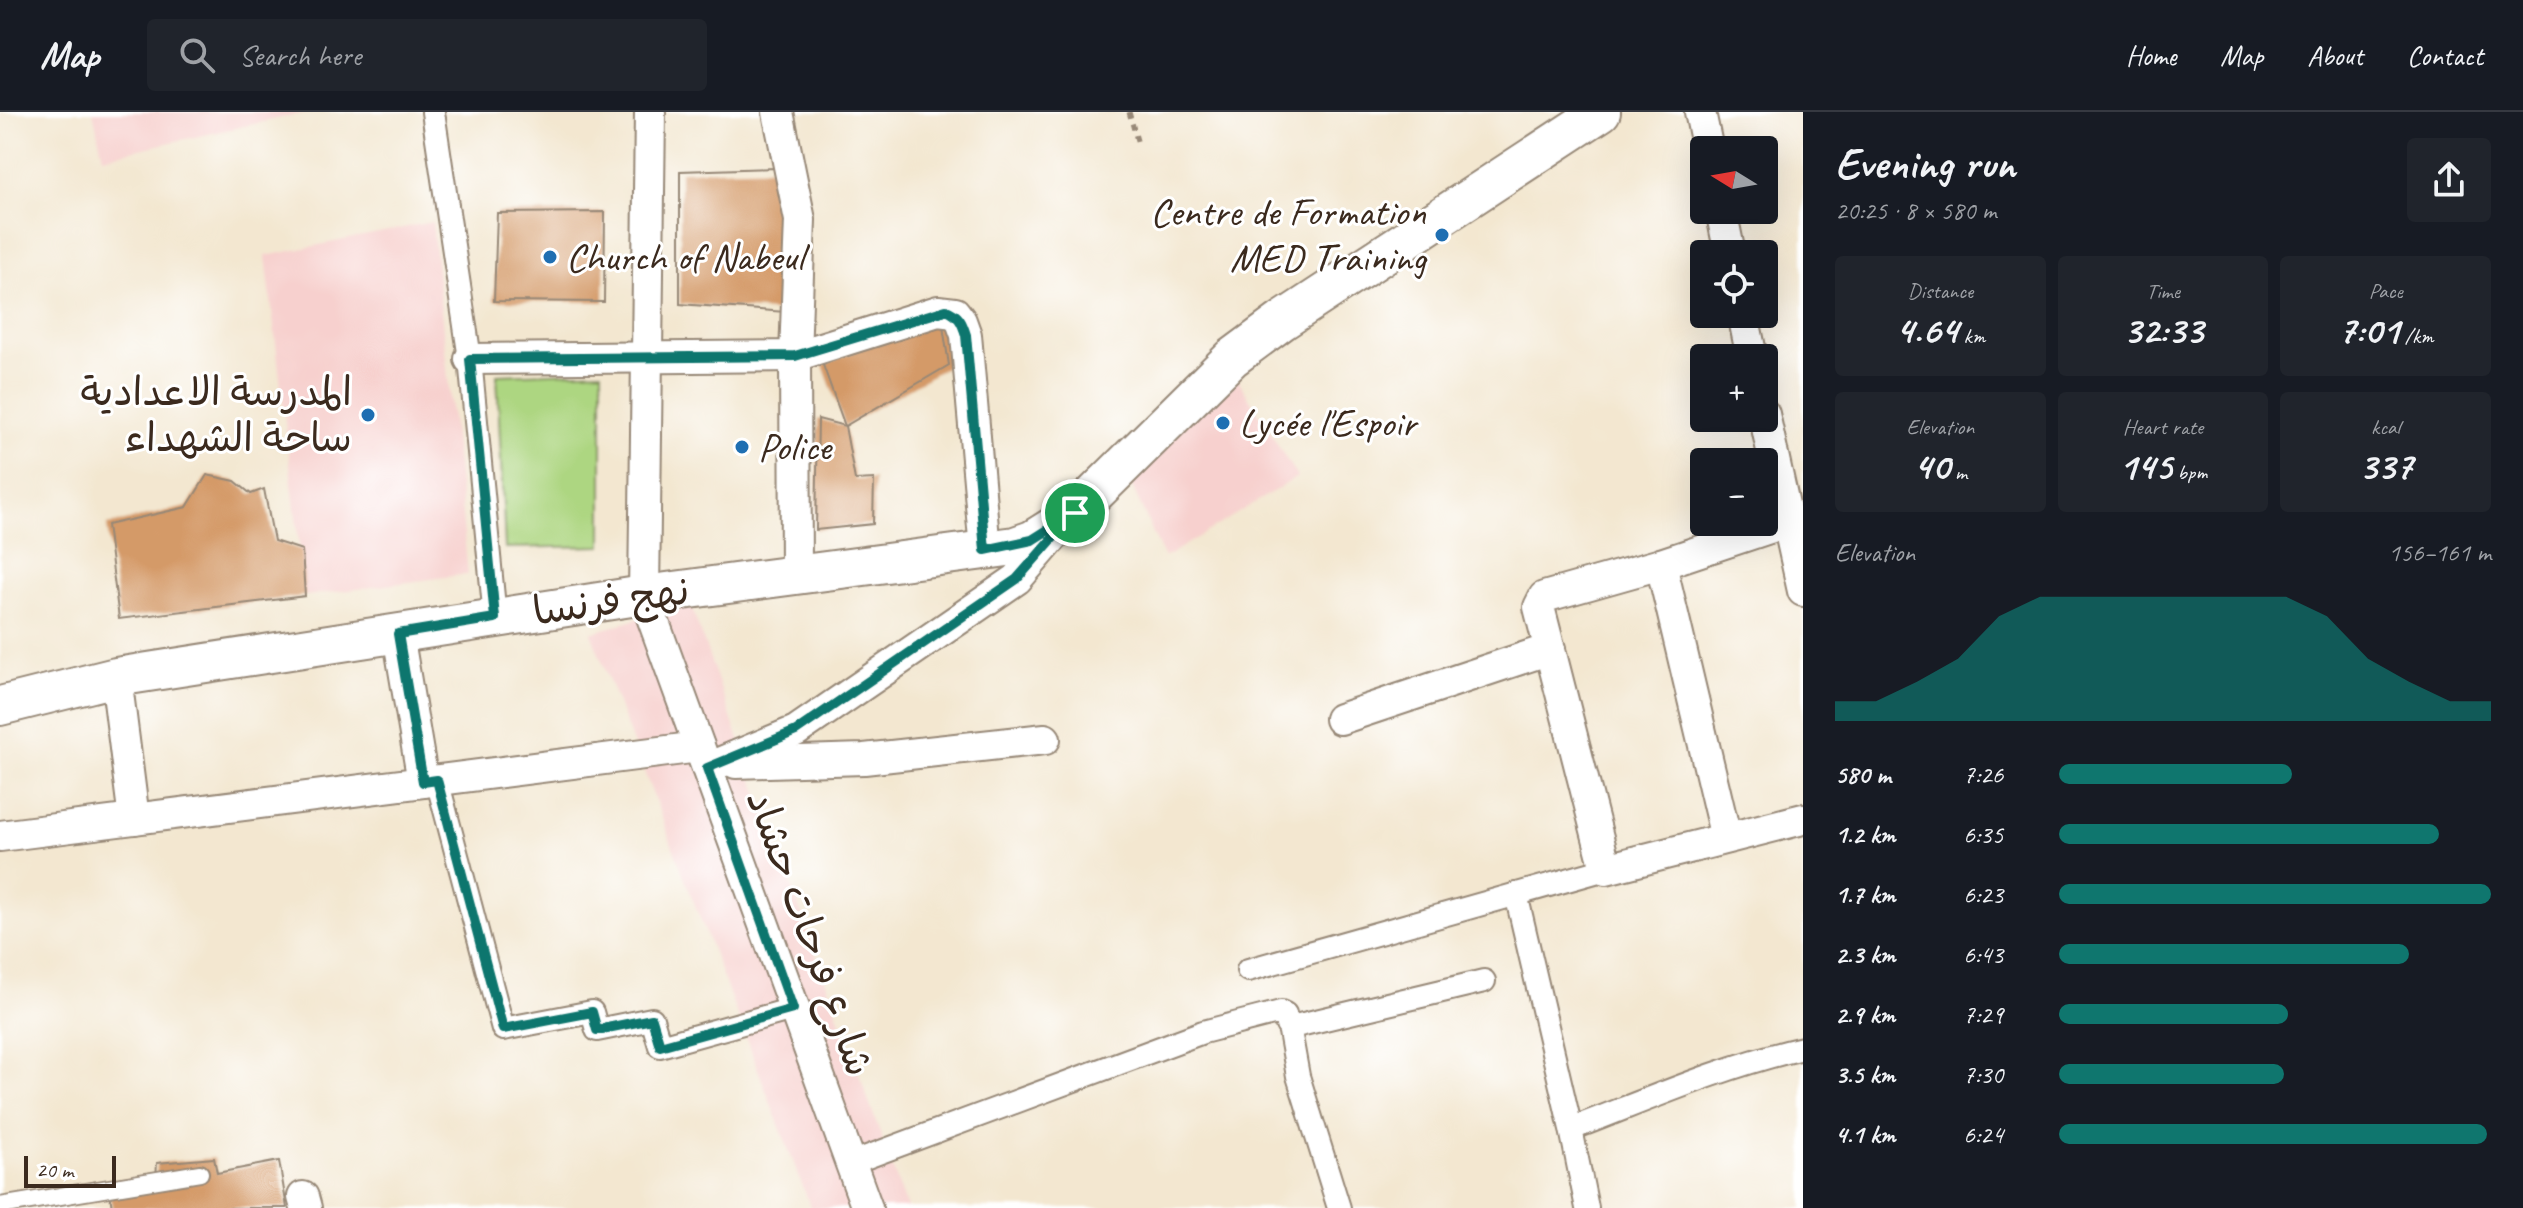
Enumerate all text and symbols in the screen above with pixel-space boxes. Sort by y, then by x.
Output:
search box [147,19,707,91]
text: Map [40,32,99,79]
icon: search [175,33,219,77]
text: Search here [239,36,361,74]
text: Home [2126,38,2176,73]
text: Map [2220,38,2263,73]
text: About [2307,38,2363,73]
text: Contact [2407,38,2483,73]
north arrow [1690,136,1778,224]
map controls [1690,136,1778,536]
text: Evening run [1835,136,2015,191]
button: share [2407,138,2491,222]
place label: Centre de Formation MED Training [1150,187,1428,283]
text: 20:25 · 8 × 580 m [1835,194,1996,227]
marker: Centre de Formation MED Training [1433,226,1451,244]
place label: Church of Nabeul [566,232,811,282]
button: locate [1690,240,1778,328]
marker: Church of Nabeul [541,248,559,266]
text: Distance [1908,277,1973,305]
text: Time [2146,277,2180,305]
text: Pace [2369,277,2403,305]
text: 4.64 [1896,305,1958,355]
text: 32:33 [2123,305,2203,355]
text: 7:01 [2338,305,2400,355]
text: km [1958,322,1985,350]
text: /km [2400,322,2434,350]
button: + [1690,344,1778,432]
place label: المدرسة الاعدادية ساحة الشهداء [80,367,352,463]
place label: Lycée l'Espoir [1239,398,1420,448]
marker: المدرسة الاعدادية ساحة الشهداء [359,406,377,424]
text: Elevation [1906,413,1974,441]
text: Heart rate [2123,413,2203,441]
text: kcal [2371,413,2400,441]
marker: Lycée l'Espoir [1214,414,1232,432]
place label: Police [758,422,834,472]
marker: Police [733,438,751,456]
text: 40 [1914,441,1950,491]
text: 145 [2119,441,2172,491]
text: 337 [2359,441,2413,491]
button: − [1690,448,1778,536]
text: m [1950,458,1967,486]
text: bpm [2172,458,2207,486]
pin [1041,479,1109,547]
icon: arrive [1053,491,1097,535]
text: Elevation [1835,536,1915,569]
text: 156–161 m [2388,536,2491,569]
street label: نهج فرنسا [530,565,693,639]
text: 580 m [1835,758,1891,791]
text: 7:26 [1963,758,2003,791]
street label: شارع فرحات حشاد [733,783,885,1084]
text: 1.2 km [1835,818,1895,851]
text: 6:35 [1963,818,2003,851]
text: 1.7 km [1835,878,1895,911]
text: 6:23 [1963,878,2003,911]
text: 2.3 km [1835,938,1895,971]
text: 6:43 [1963,938,2003,971]
text: 2.9 km [1835,998,1895,1031]
text: 7:29 [1963,998,2003,1031]
text: 3.5 km [1835,1058,1895,1091]
text: 7:30 [1963,1058,2003,1091]
text: 4.1 km [1835,1118,1895,1151]
text: 6:24 [1963,1118,2003,1151]
scale bar [24,1152,116,1188]
text: 20 m [36,1156,73,1184]

